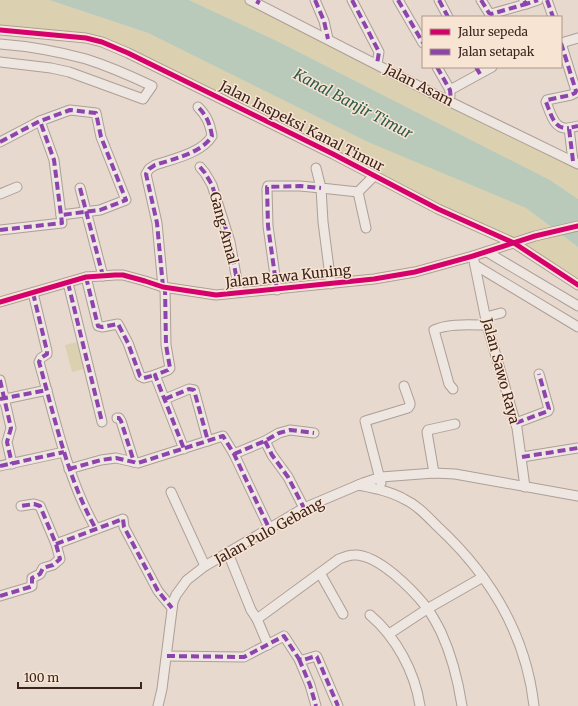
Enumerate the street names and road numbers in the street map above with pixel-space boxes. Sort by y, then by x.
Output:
street label: Jalan Asam [380,59,457,110]
street label: Jalan Inspeksi Kanal Timur [216,76,387,175]
street label: Gang Amal [206,190,242,267]
street label: Jalan Rawa Kuning [223,260,352,292]
street label: Jalan Sawo Raya [478,315,524,426]
street label: Jalan Pulo Gebang [211,493,327,569]

